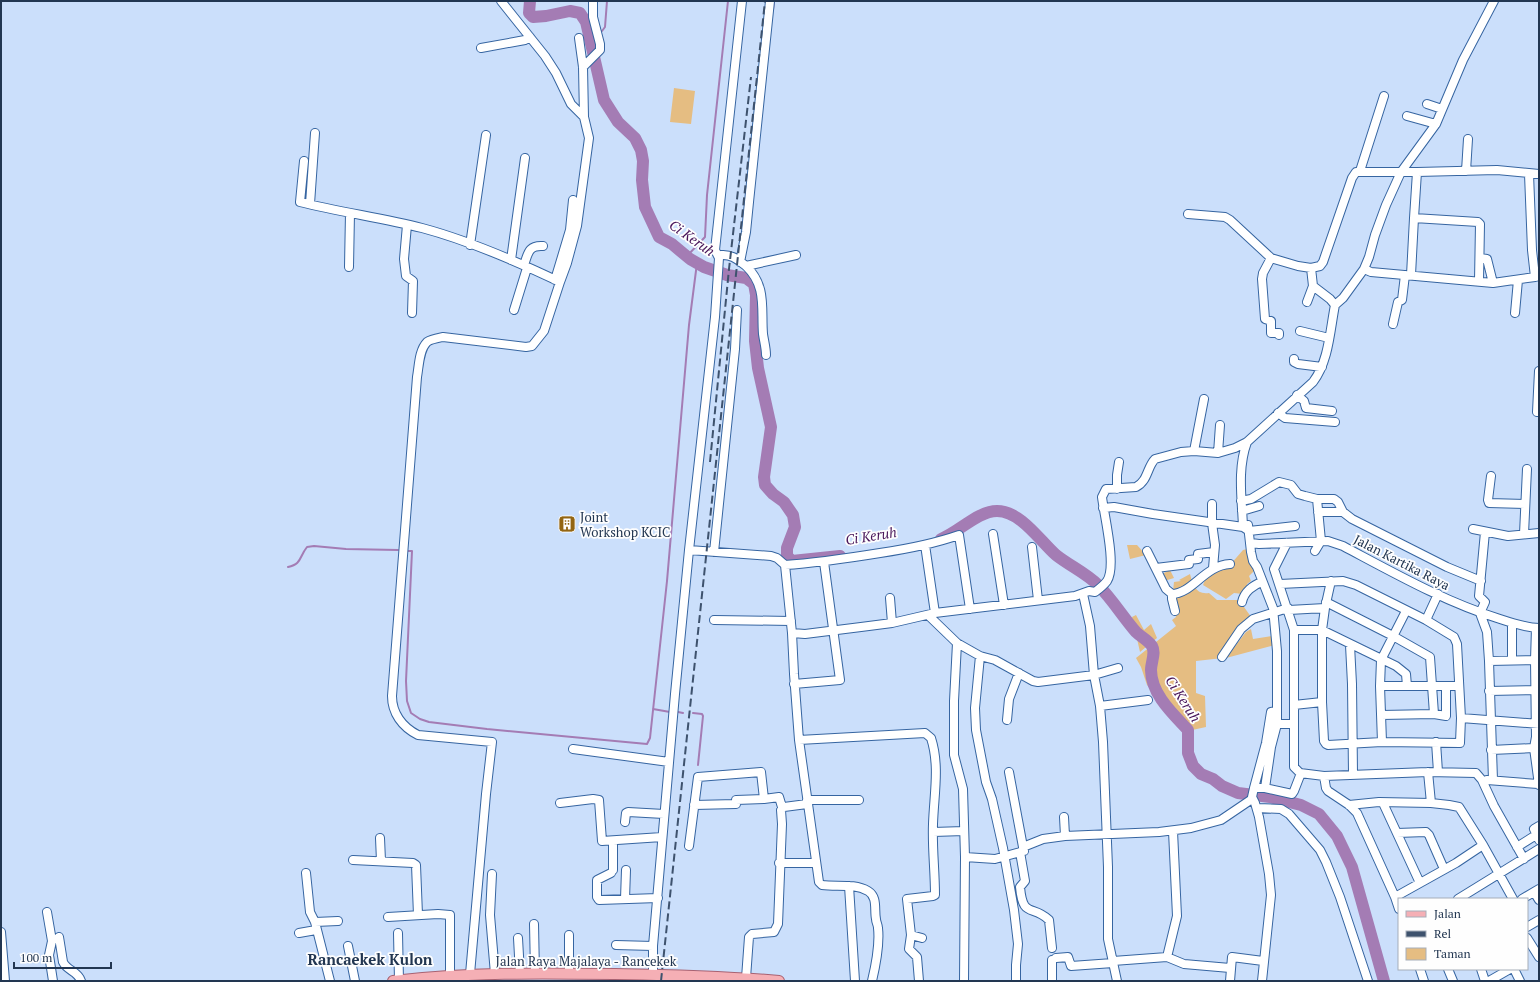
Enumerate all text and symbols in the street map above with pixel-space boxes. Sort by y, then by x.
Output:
water label: Ci Keruh [666,215,719,260]
place label: Joint Workshop KCIC [580,508,670,541]
building icon: Joint Workshop KCIC [557,514,577,534]
water label: Ci Keruh [844,522,898,549]
street label: Jalan Kartika Raya [1351,530,1453,594]
water label: Ci Keruh [1161,672,1205,726]
legend [1398,898,1528,970]
text: Jalan [1434,906,1461,921]
text: Rel [1434,926,1451,941]
scale bar [14,944,111,970]
text: Taman [1434,946,1471,961]
district label: Rancaekek Kulon [307,949,433,969]
text: 100 m [20,950,53,965]
street label: Jalan Raya Majalaya - Rancekek [496,952,677,970]

